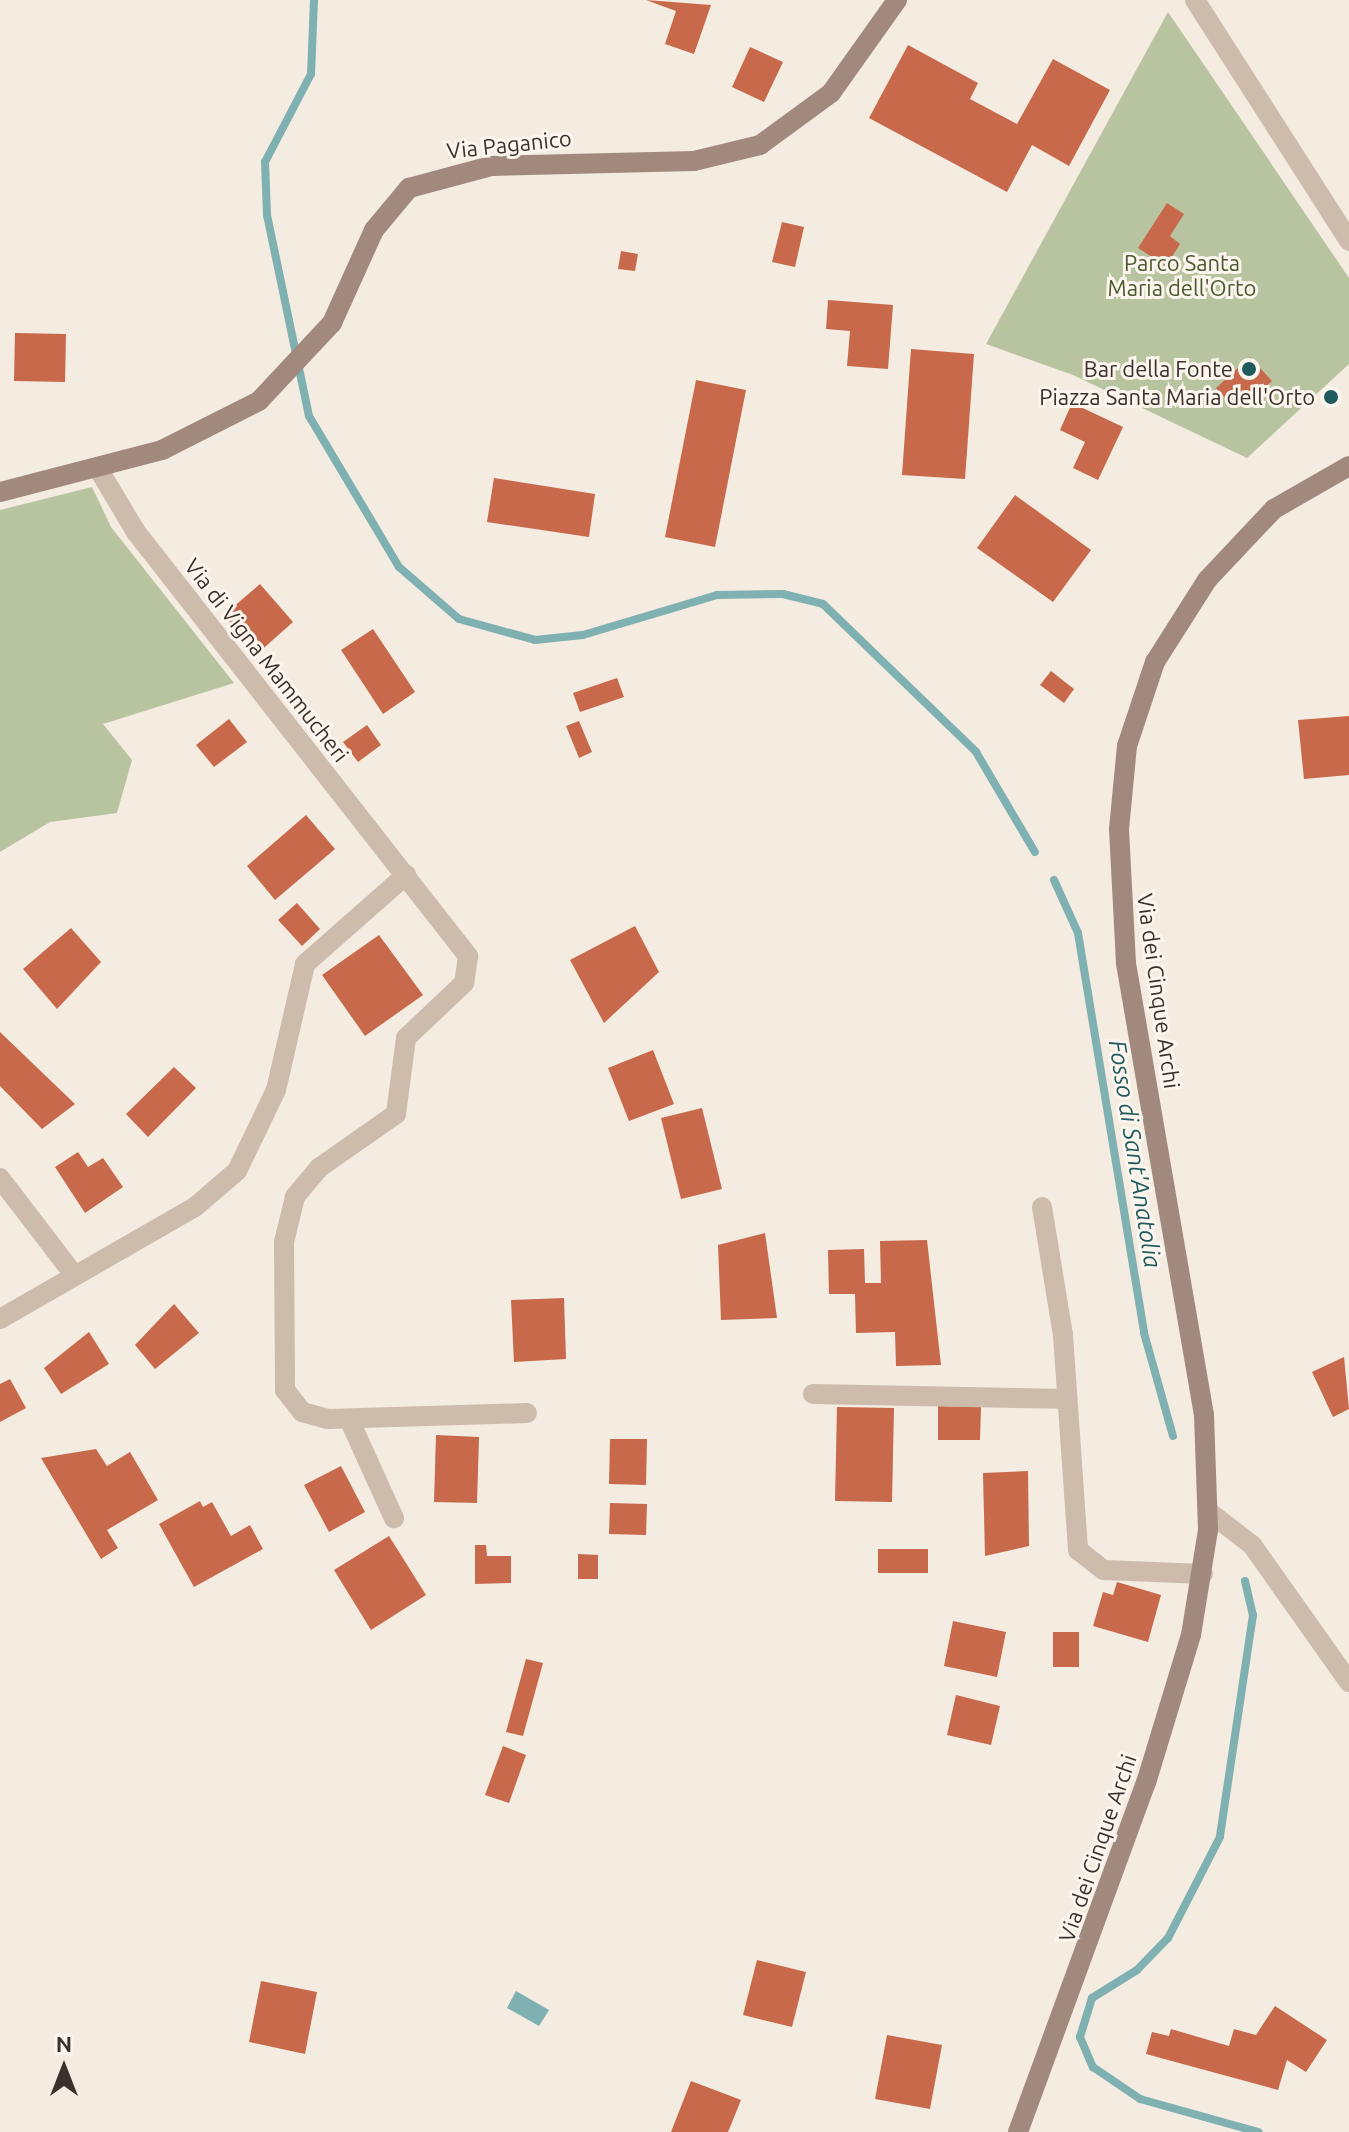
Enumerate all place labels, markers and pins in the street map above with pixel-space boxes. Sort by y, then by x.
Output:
place label: Bar della Fonte [1084,356,1233,382]
marker: Bar della Fonte [1240,360,1258,378]
place label: Piazza Santa Maria dell'Orto [1039,384,1315,410]
marker: Piazza Santa Maria dell'Orto [1322,388,1340,406]

